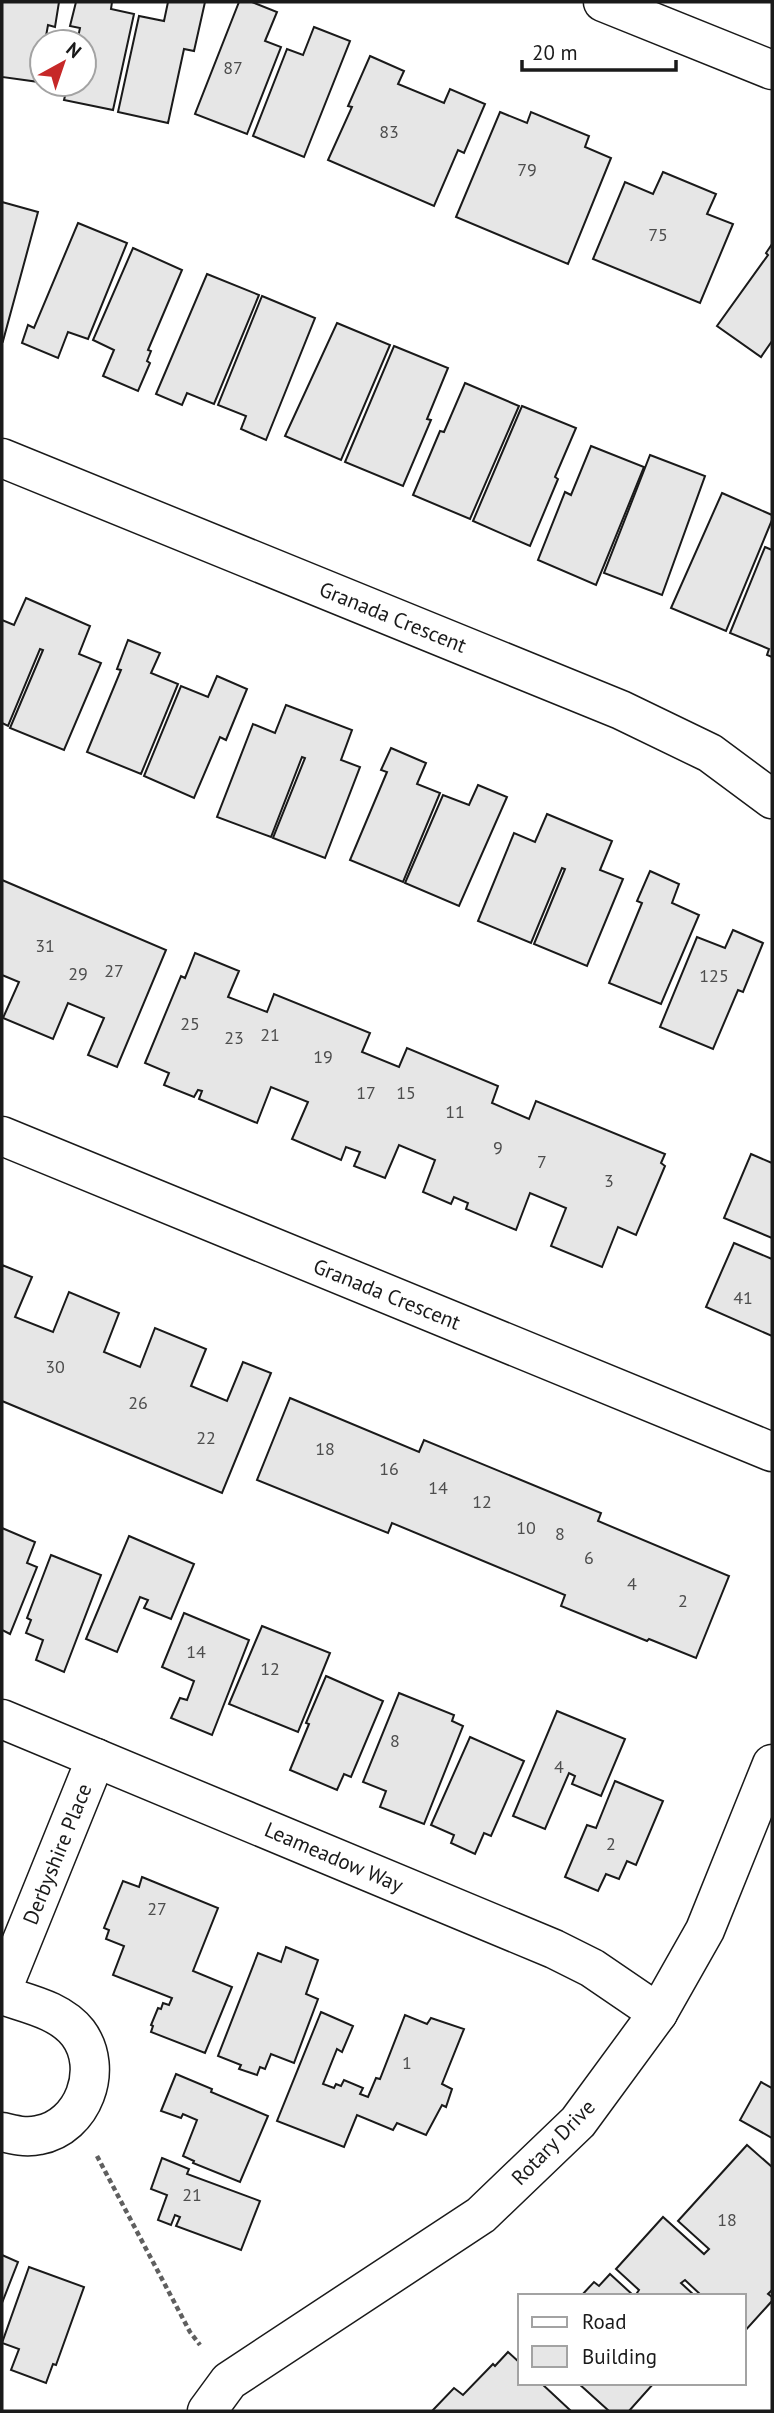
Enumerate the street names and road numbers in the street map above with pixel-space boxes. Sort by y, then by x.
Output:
street label: Granada Crescent [316,575,470,659]
street label: Granada Crescent [310,1252,464,1336]
street label: Derbyshire Place [16,1780,98,1928]
street label: Leameadow Way [261,1816,408,1898]
street label: Rotary Drive [505,2093,601,2191]

